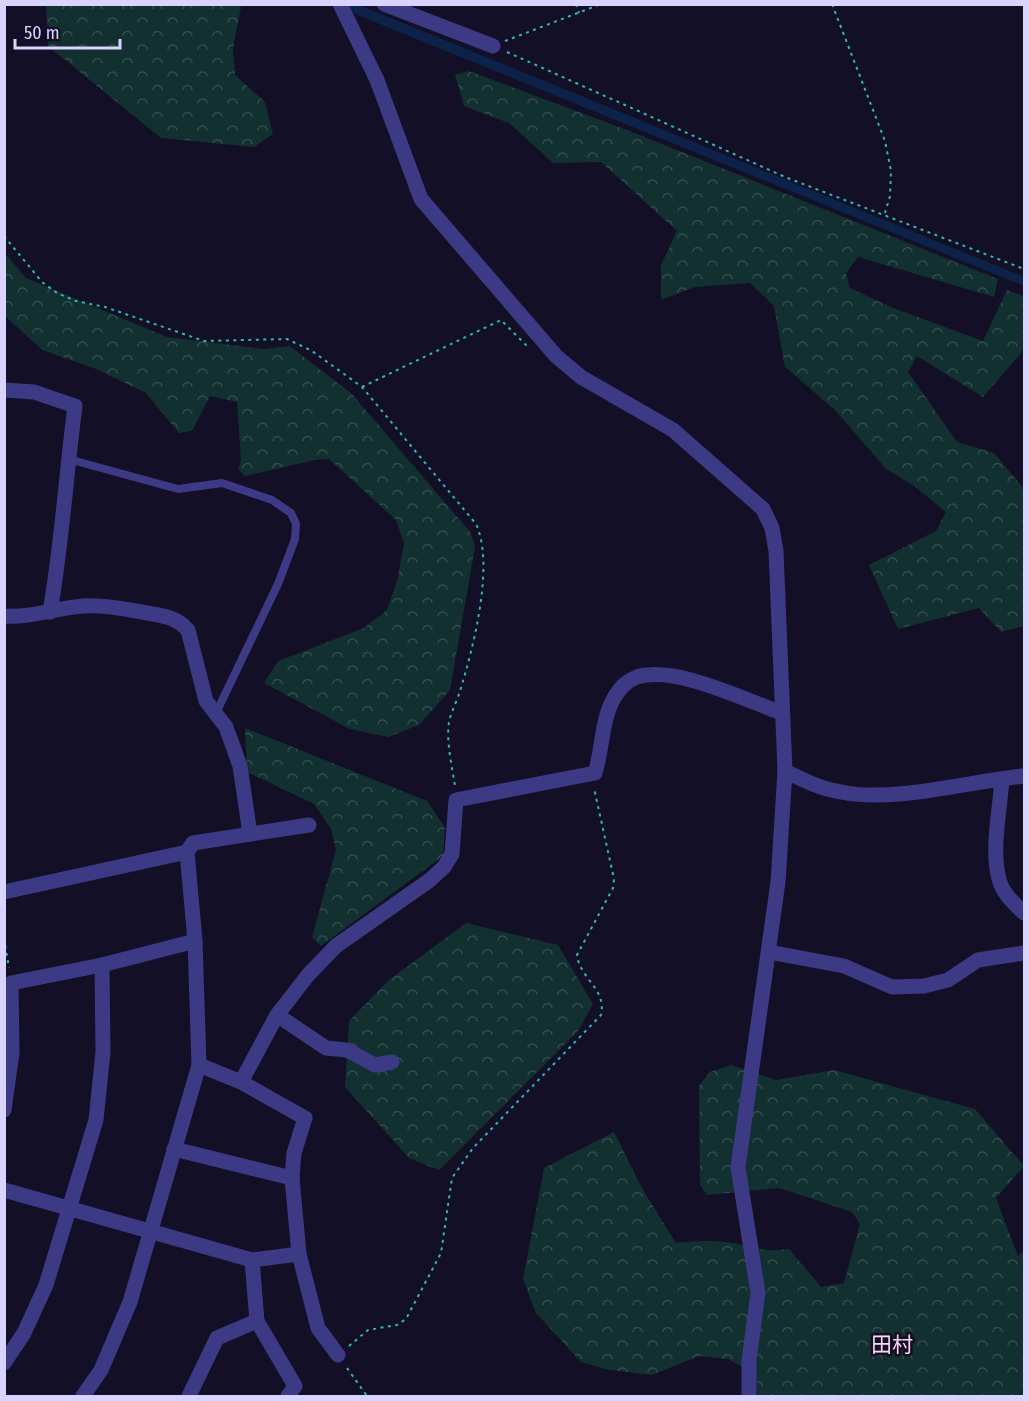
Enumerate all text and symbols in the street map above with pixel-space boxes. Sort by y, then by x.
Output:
scale bar [15,12,120,50]
text: 50 m [24,22,60,44]
district label: 田村 [871,1332,913,1358]

